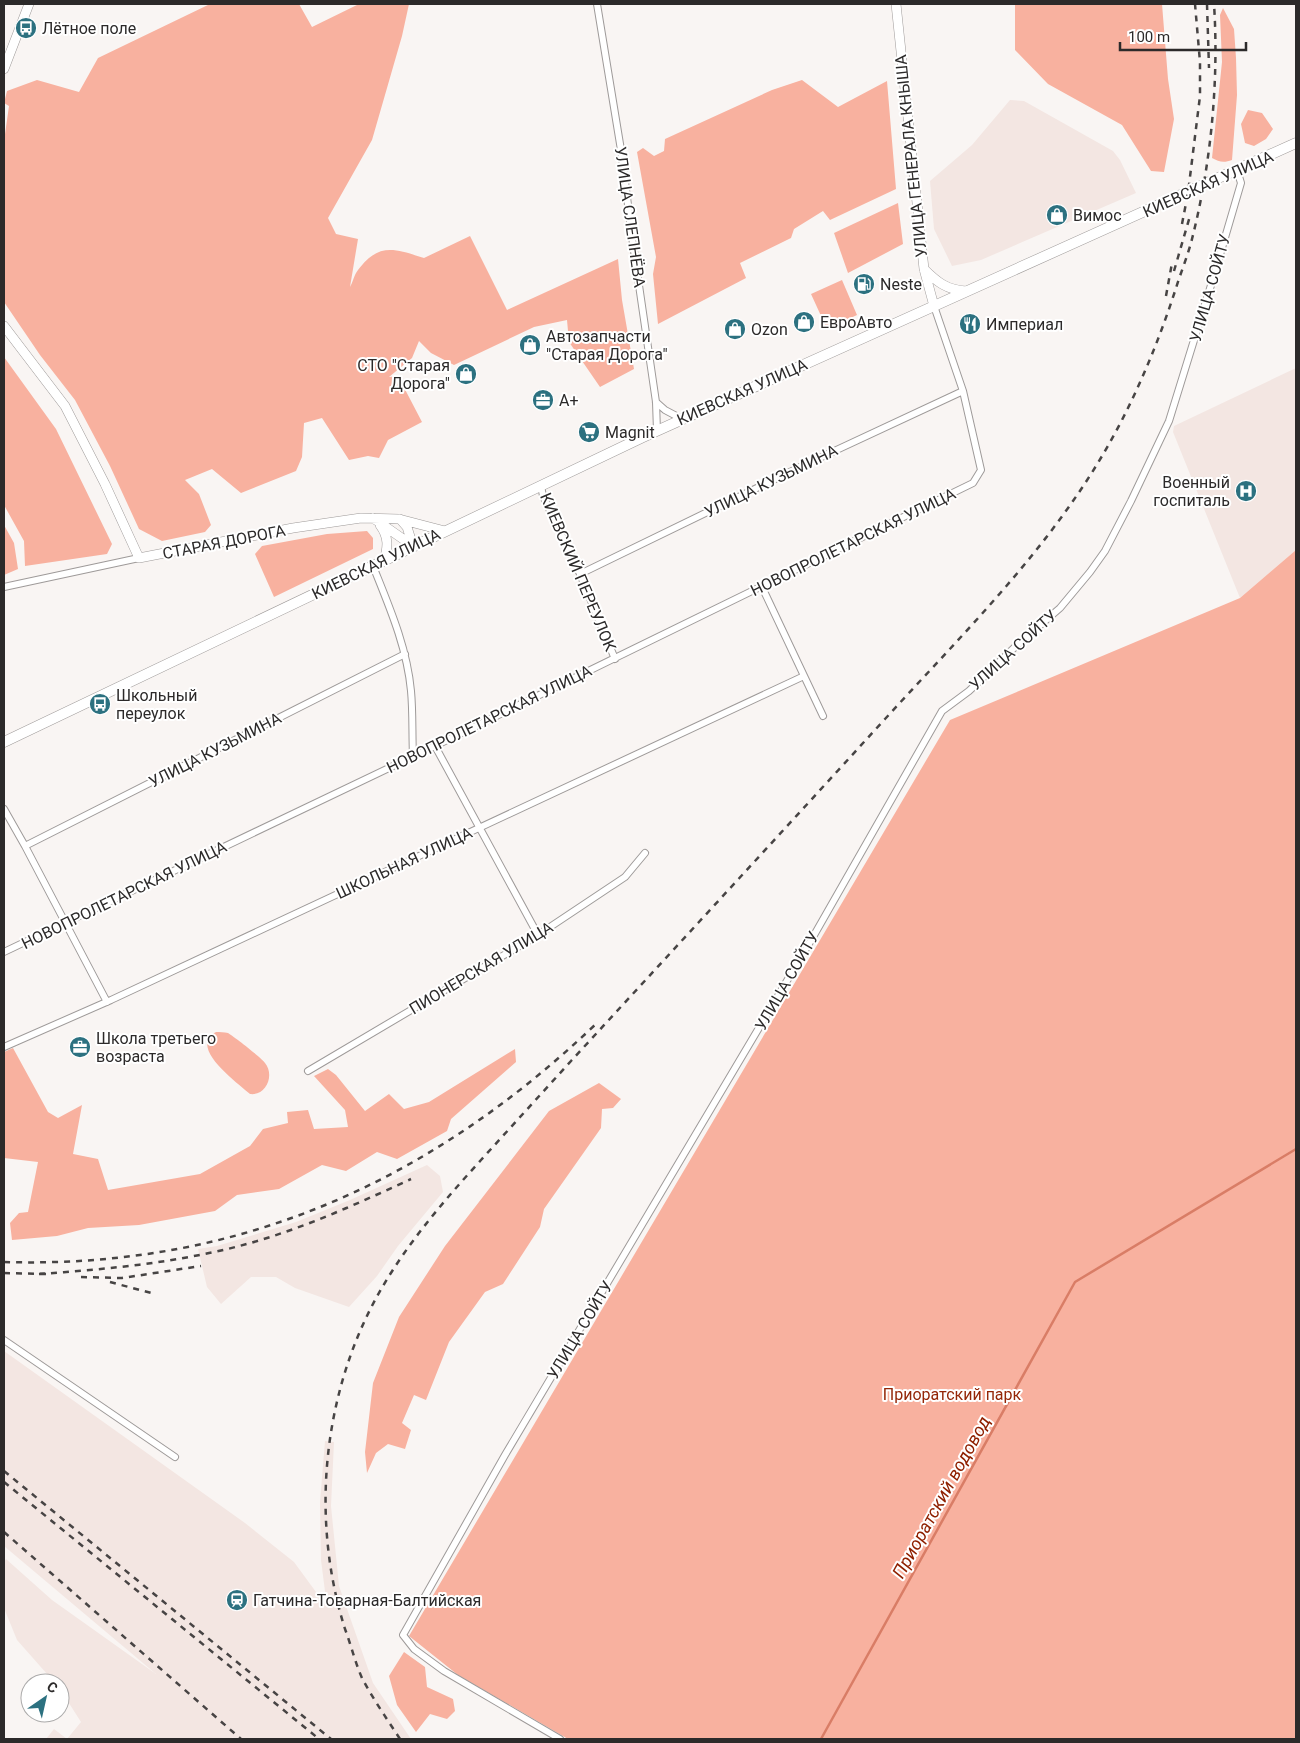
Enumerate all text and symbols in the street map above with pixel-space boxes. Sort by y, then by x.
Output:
bus stop icon: Лётное поле [14,16,38,40]
place label: Лётное поле [42,19,136,38]
scale bar [1120,20,1246,52]
text: 100 m [1128,28,1170,46]
street label: УЛИЦА ГЕНЕРАЛА КНЫША [891,53,931,258]
street label: УЛИЦА СЛЕПНЁВА [611,145,649,289]
street label: КИЕВСКАЯ УЛИЦА [1140,146,1277,221]
shop icon: Вимос [1045,203,1069,227]
place label: Вимос [1073,206,1122,225]
street label: УЛИЦА СОЙТУ [1186,232,1234,344]
fuel station icon: Neste [852,272,876,296]
place label: Neste [880,275,922,294]
shop icon: ЕвроАвто [792,310,816,334]
restaurant icon: Империал [958,312,982,336]
place label: ЕвроАвто [820,313,892,332]
place label: Империал [986,315,1063,334]
shop icon: Ozon [723,317,747,341]
place label: Ozon [751,320,788,339]
place label: Автозапчасти "Старая Дорога" [546,327,668,364]
shop icon: Автозапчасти "Старая Дорога" [518,333,542,357]
street label: КИЕВСКАЯ УЛИЦА [674,354,811,429]
place label: СТО "Старая Дорога" [357,356,450,393]
shop icon: СТО "Старая Дорога" [454,362,478,386]
office icon: А+ [531,388,555,412]
place label: А+ [559,391,579,410]
supermarket icon: Magnit [577,420,601,444]
place label: Magnit [605,423,655,442]
street label: УЛИЦА КУЗЬМИНА [701,440,841,521]
place label: Военный госпиталь [1153,473,1230,510]
hospital icon: Военный госпиталь [1234,479,1258,503]
street label: НОВОПРОЛЕТАРСКАЯ УЛИЦА [747,484,959,600]
street label: КИЕВСКИЙ ПЕРЕУЛОК [536,490,620,655]
street label: СТАРАЯ ДОРОГА [161,521,288,563]
street label: КИЕВСКАЯ УЛИЦА [309,524,444,603]
street label: УЛИЦА СОЙТУ [965,606,1061,694]
street label: НОВОПРОЛЕТАРСКАЯ УЛИЦА [383,661,595,777]
place label: Школьный переулок [116,686,197,723]
bus stop icon: Школьный переулок [88,692,112,716]
street label: УЛИЦА КУЗЬМИНА [146,708,285,792]
street label: ШКОЛЬНАЯ УЛИЦА [333,823,476,903]
street label: НОВОПРОЛЕТАРСКАЯ УЛИЦА [18,837,230,953]
street label: ПИОНЕРСКАЯ УЛИЦА [406,917,557,1018]
street label: УЛИЦА СОЙТУ [751,928,823,1034]
place label: Школа третьего возраста [96,1029,216,1066]
office icon: Школа третьего возраста [68,1035,92,1059]
street label: УЛИЦА СОЙТУ [543,1278,617,1382]
park label: Приоратский парк [883,1385,1022,1404]
water label: Приоратский водовод [888,1412,994,1582]
station icon: Гатчина-Товарная-Балтийская [225,1588,249,1612]
place label: Гатчина-Товарная-Балтийская [253,1591,481,1610]
north arrow [20,1673,70,1723]
text: С [44,1678,61,1696]

